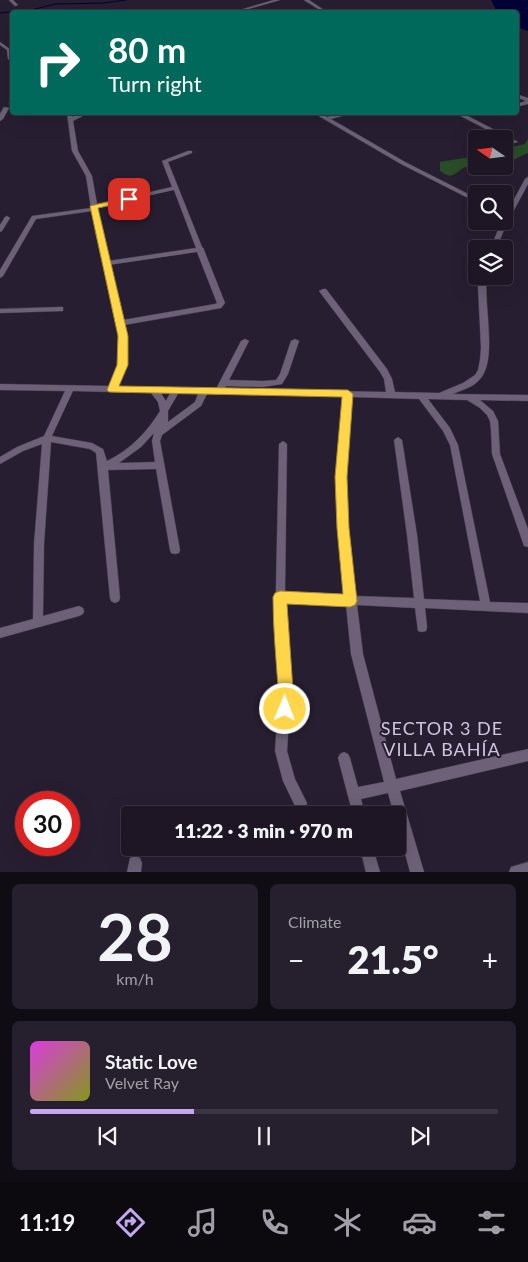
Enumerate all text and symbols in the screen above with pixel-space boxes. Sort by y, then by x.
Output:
text: 80 m [108,28,186,70]
icon: right [25,30,90,95]
text: Turn right [108,70,202,97]
north arrow [468,130,512,175]
map controls [468,130,513,285]
pin [108,178,150,220]
icon: arrive [115,185,143,213]
button: search [468,185,513,230]
button: layers [468,240,513,285]
position arrow [258,682,310,734]
district label: SECTOR 3 DE VILLA BAHÍA [381,717,503,760]
speed limit sign: 30 [15,791,80,856]
text: 11:22 · 3 min · 970 m [174,819,353,842]
text: 28 [97,897,173,975]
text: Climate [288,912,341,931]
text: 21.5° [347,936,439,982]
text: − [288,943,304,977]
text: + [482,943,498,977]
text: km/h [116,969,154,988]
text: Static Love [105,1050,197,1073]
text: Velvet Ray [105,1073,179,1092]
icon: previous [94,1122,122,1150]
icon: pause [250,1122,278,1150]
icon: next [406,1122,434,1150]
icon: directions [113,1205,148,1240]
icon: music [185,1205,220,1240]
icon: phone [257,1205,292,1240]
icon: climate [330,1205,365,1240]
icon: car [402,1205,437,1240]
icon: filters [474,1205,509,1240]
text: 11:19 [19,1209,75,1236]

